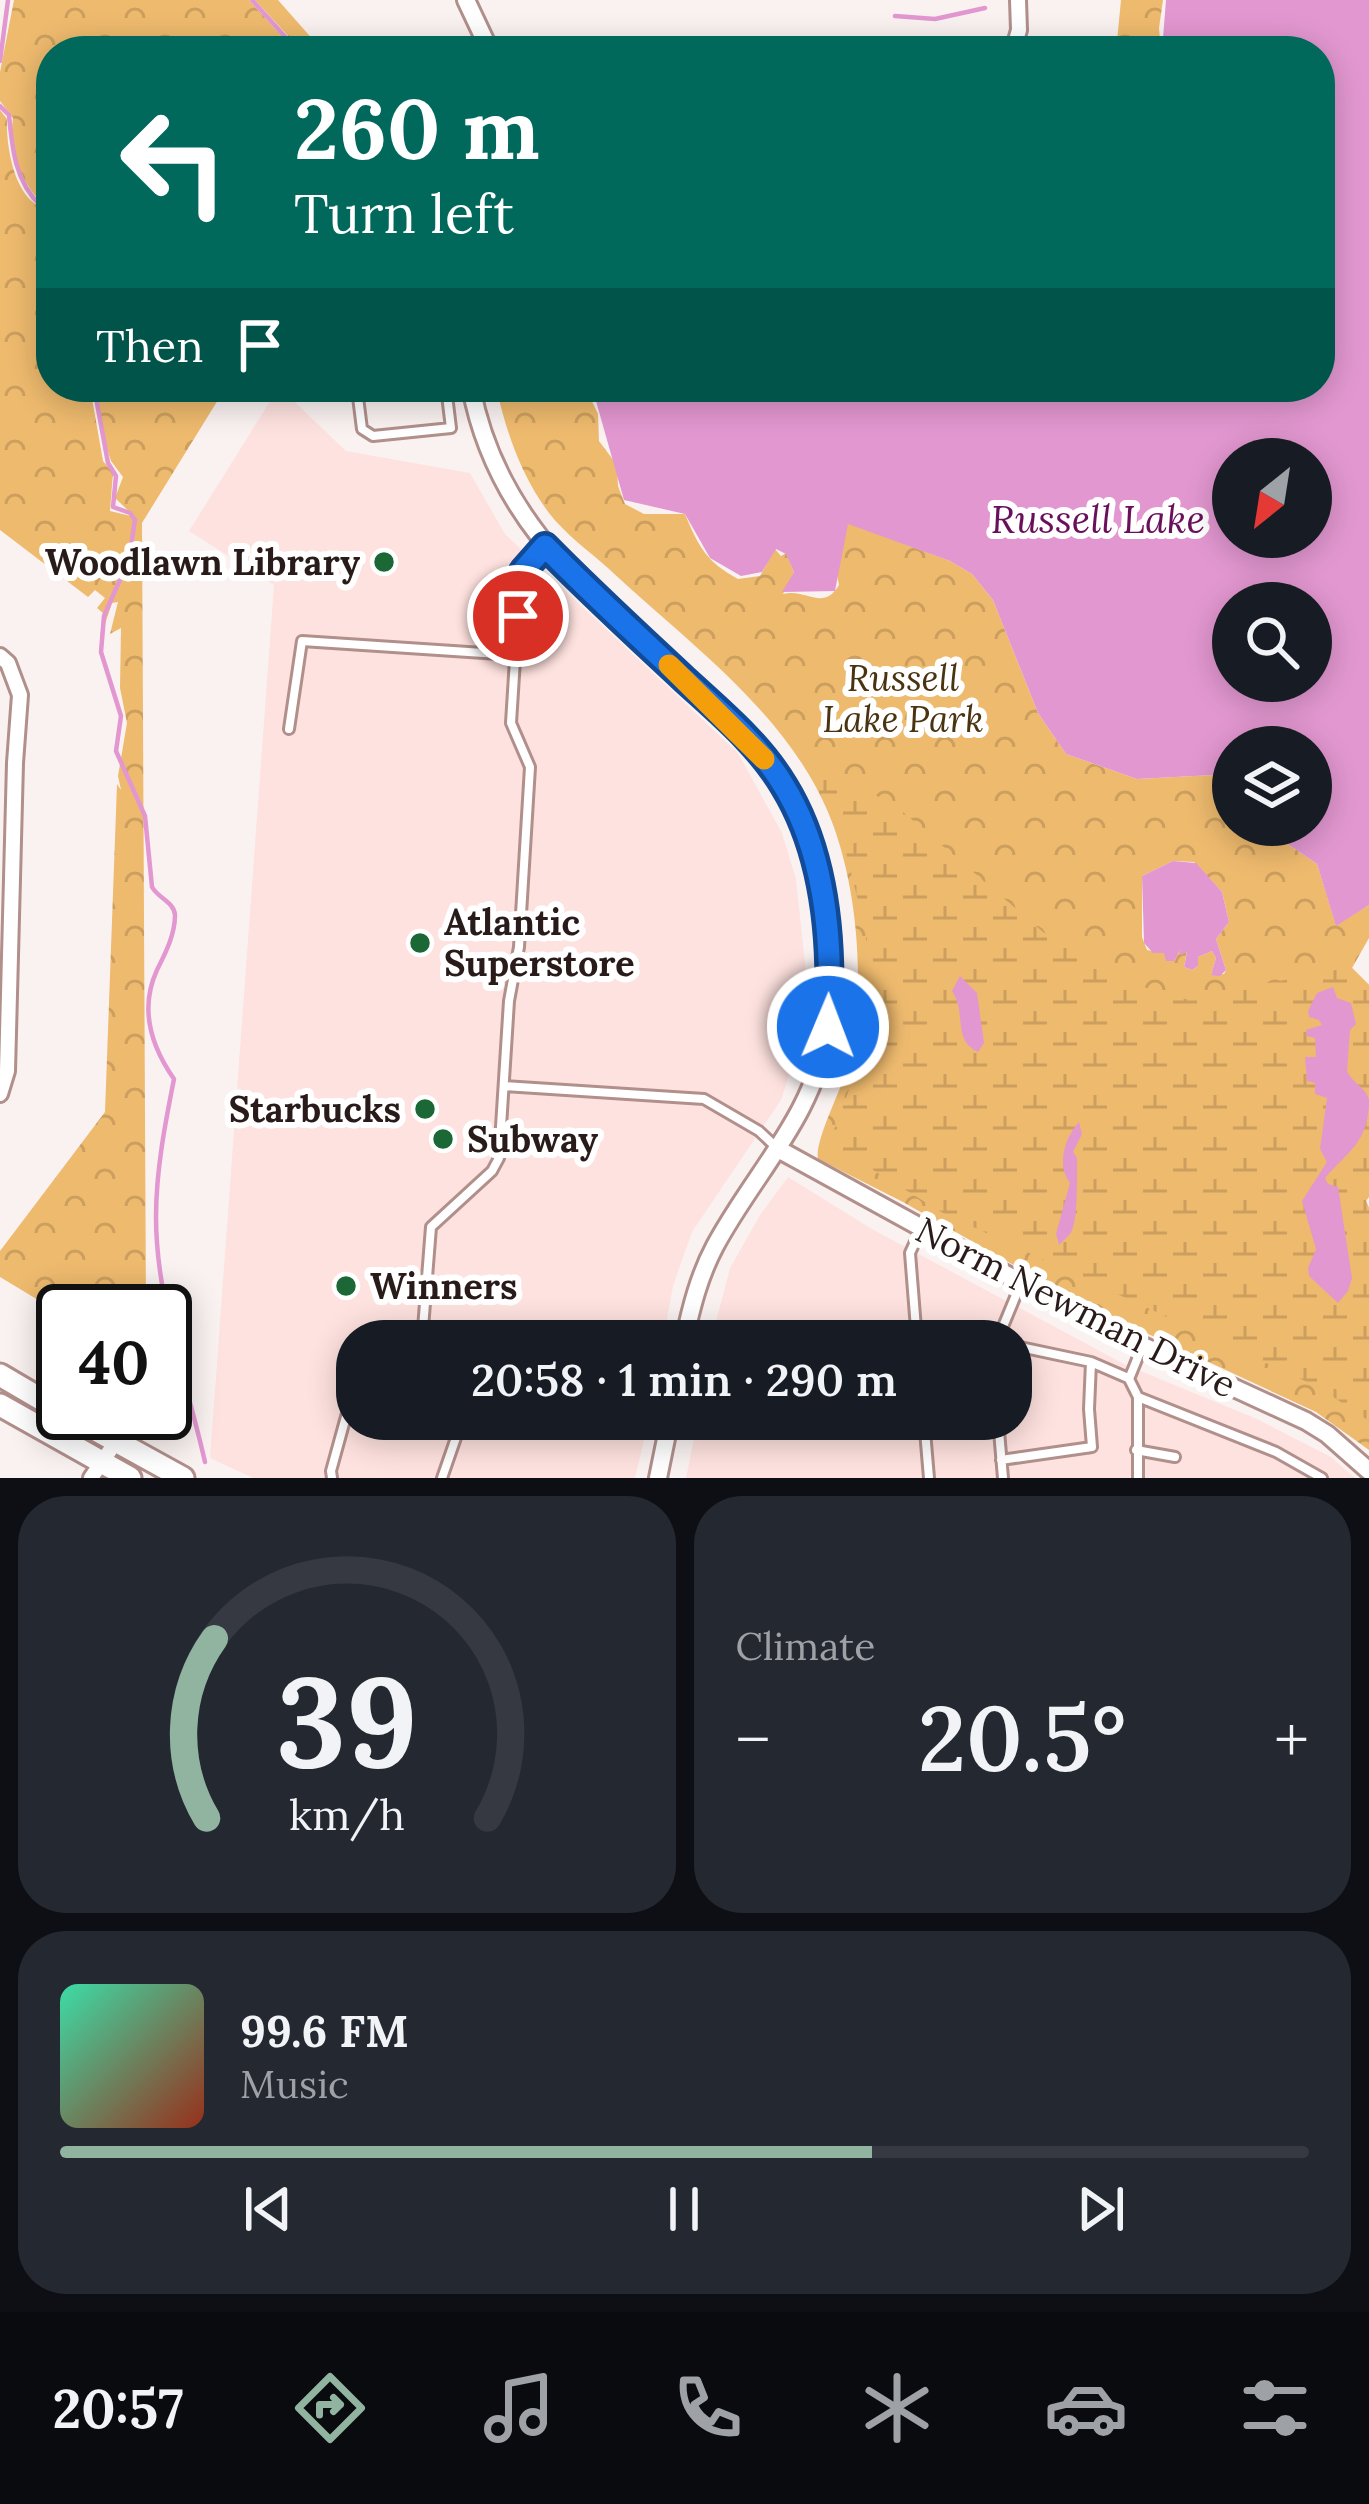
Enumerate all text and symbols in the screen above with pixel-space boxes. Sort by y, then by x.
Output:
text: 260 m [294,74,540,182]
icon: left [96,84,252,240]
text: Turn left [294,179,514,248]
icon: arrive [227,312,293,378]
text: Then [96,317,203,374]
north arrow [1212,438,1332,558]
map controls [1212,438,1332,846]
water label: Russell Lake [991,494,1205,544]
place label: Woodlawn Library [45,539,360,585]
marker: Woodlawn Library [371,549,397,575]
pin [467,565,569,667]
button: search [1212,582,1332,702]
icon: arrive [485,583,551,649]
park label: Russell Lake Park [822,655,984,742]
button: layers [1212,726,1332,846]
place label: Atlantic Superstore [444,899,635,986]
marker: Atlantic Superstore [407,930,433,956]
position arrow [765,964,891,1090]
place label: Starbucks [229,1086,401,1132]
marker: Starbucks [412,1096,438,1122]
place label: Subway [467,1116,598,1162]
marker: Subway [430,1126,456,1152]
street label: Norm Newman Drive [908,1206,1244,1408]
place label: Winners [370,1263,517,1309]
marker: Winners [333,1273,359,1299]
speed limit sign: 40 [36,1284,192,1440]
text: 20:58 · 1 min · 290 m [471,1351,897,1408]
text: Climate [736,1621,875,1671]
text: 39 [276,1641,418,1801]
text: 20.5° [918,1680,1127,1796]
text: − [736,1697,770,1781]
text: + [1274,1697,1309,1781]
text: km/h [289,1786,405,1841]
text: 99.6 FM [240,2002,409,2059]
text: Music [240,2059,349,2109]
icon: previous [235,2176,301,2242]
icon: pause [651,2176,717,2242]
icon: next [1068,2176,1134,2242]
icon: directions [288,2366,372,2450]
icon: music [477,2366,561,2450]
icon: phone [666,2366,750,2450]
icon: climate [855,2366,939,2450]
icon: car [1044,2366,1128,2450]
icon: filters [1233,2366,1317,2450]
text: 20:57 [52,2374,184,2443]

